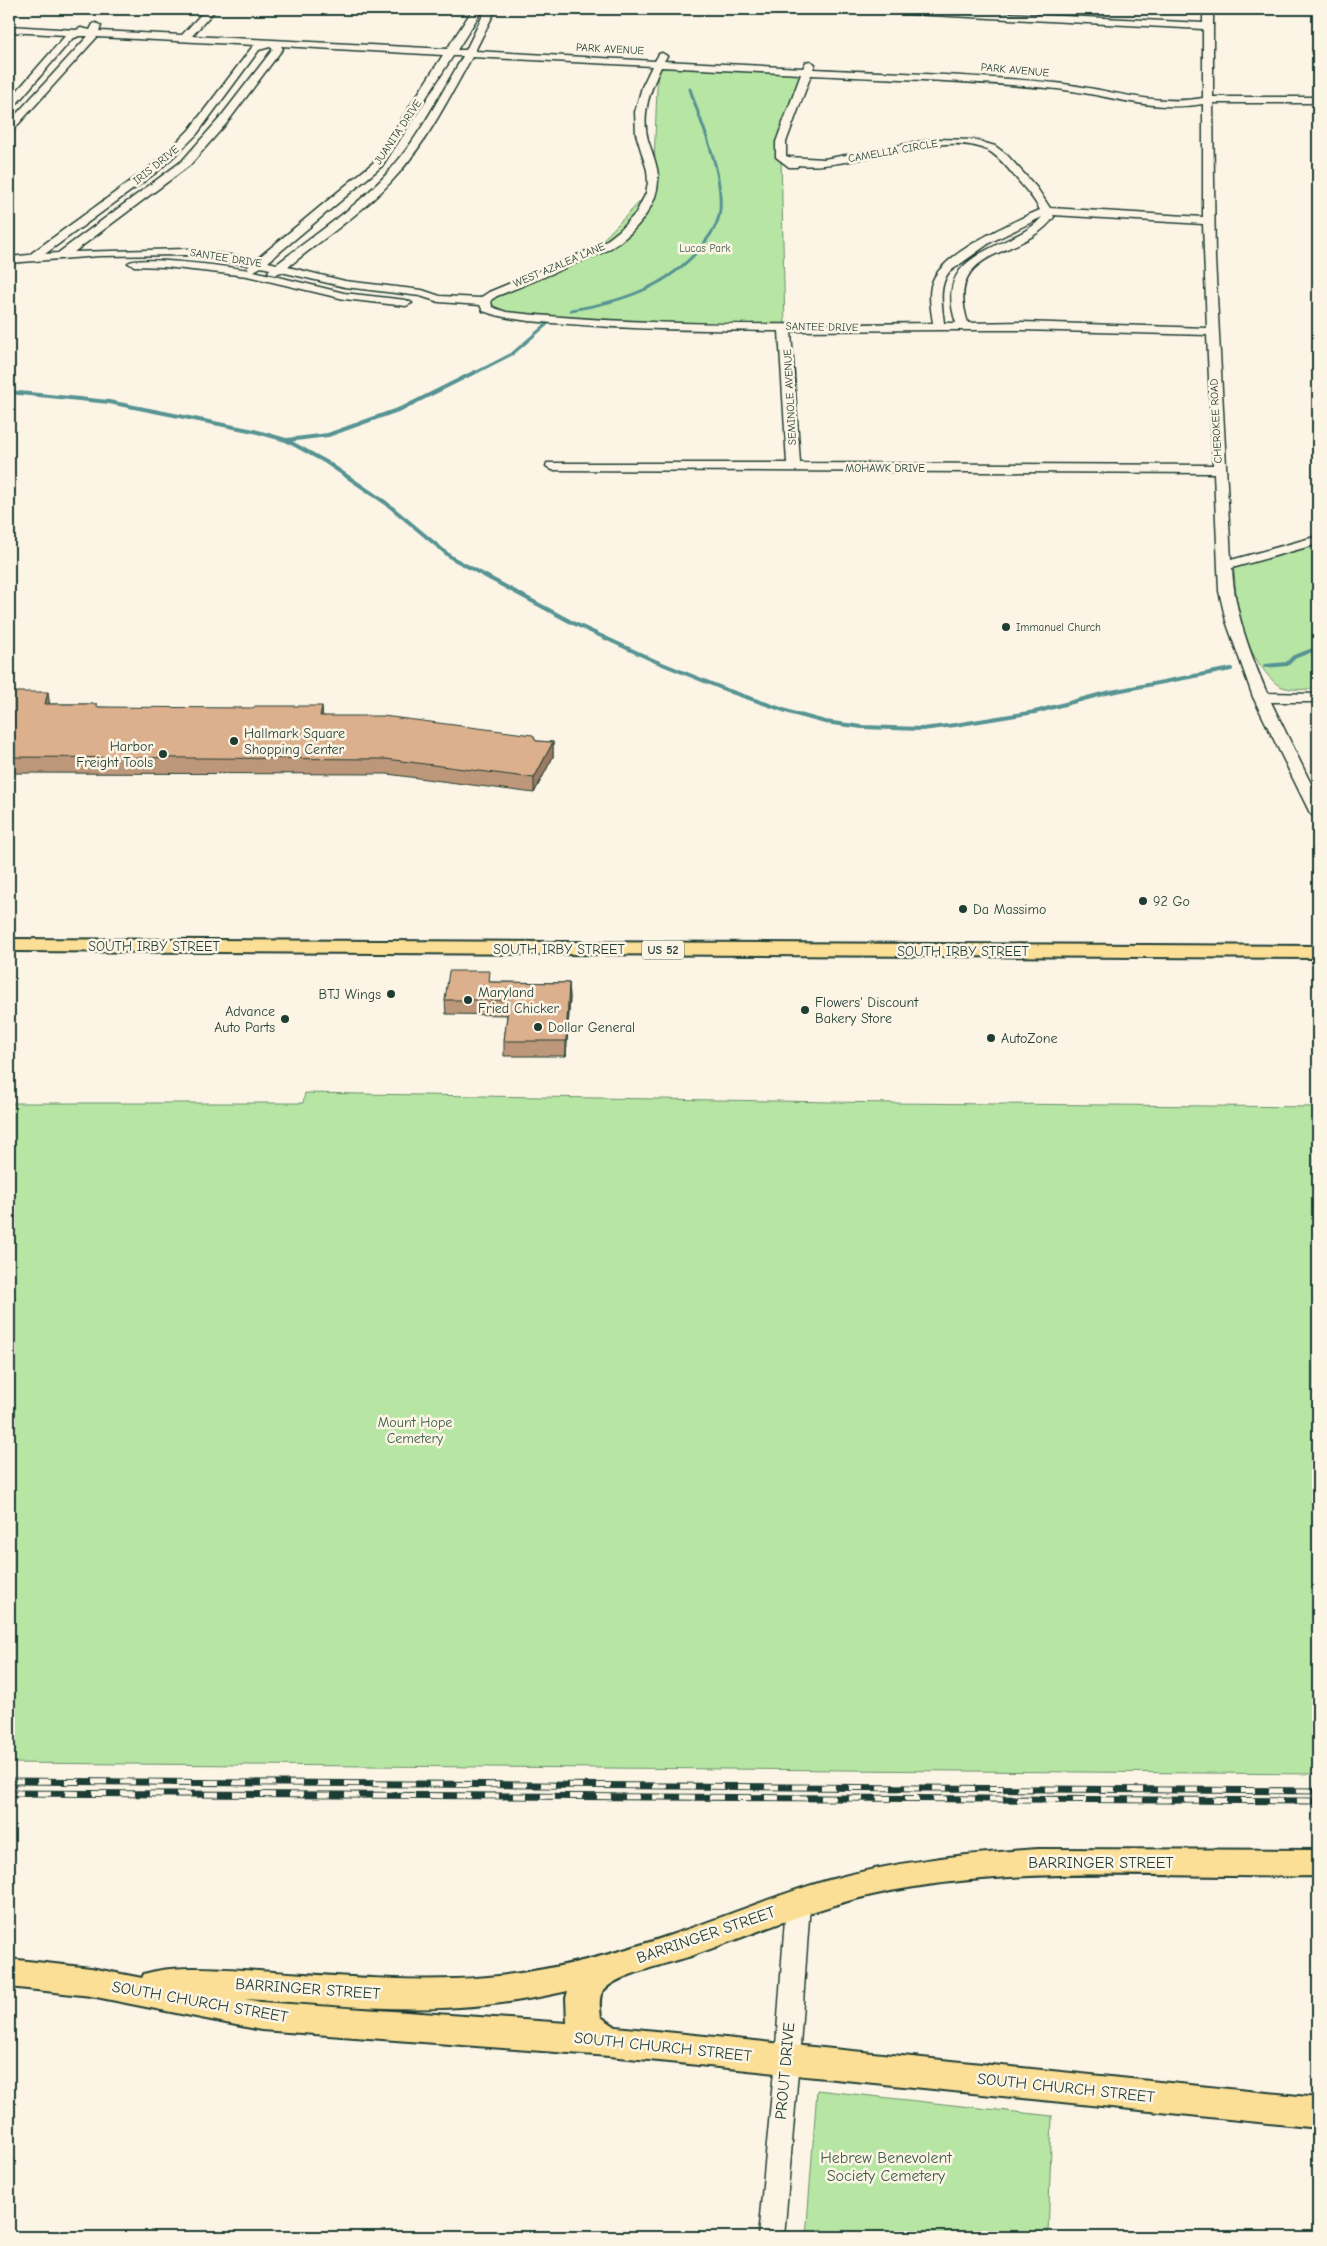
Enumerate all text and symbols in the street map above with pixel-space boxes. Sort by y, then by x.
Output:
street label: PARK AVENUE [575,41,645,57]
street label: PARK AVENUE [980,61,1050,79]
street label: JUANITA DRIVE [371,97,425,167]
street label: CAMELLIA CIRCLE [847,137,939,165]
street label: IRIS DRIVE [130,142,182,187]
street label: WEST AZALEA LANE [511,240,607,290]
park label: Lucas Park [679,242,731,255]
street label: SANTEE DRIVE [189,246,263,270]
street label: SANTEE DRIVE [786,320,859,334]
street label: SEMINOLE AVENUE [781,348,799,445]
street label: CHEROKEE ROAD [1207,378,1225,464]
street label: MOHAWK DRIVE [845,462,925,475]
marker: Immanuel Church [1000,621,1012,633]
place label: Immanuel Church [1016,621,1101,634]
place label: Hallmark Square Shopping Center [244,725,345,758]
marker: Hallmark Square Shopping Center [228,735,240,747]
place label: Harbor Freight Tools [76,738,153,771]
marker: Harbor Freight Tools [157,748,169,760]
place label: 92 Go [1153,893,1190,910]
marker: 92 Go [1137,895,1149,907]
place label: Da Massimo [973,901,1046,918]
marker: Da Massimo [957,903,969,915]
street label: SOUTH IRBY STREET [88,938,220,955]
road number: US 52 [642,940,684,960]
street label: SOUTH IRBY STREET [493,941,625,958]
street label: SOUTH IRBY STREET [897,943,1029,960]
place label: Maryland Fried Chicker [478,984,559,1017]
place label: BTJ Wings [318,986,381,1003]
marker: BTJ Wings [385,988,397,1000]
marker: Maryland Fried Chicker [462,994,474,1006]
place label: Flowers' Discount Bakery Store [815,994,919,1027]
place label: Advance Auto Parts [214,1003,275,1036]
marker: Flowers' Discount Bakery Store [799,1004,811,1016]
marker: Advance Auto Parts [279,1013,291,1025]
place label: Dollar General [548,1019,635,1036]
marker: Dollar General [532,1021,544,1033]
place label: AutoZone [1001,1030,1058,1047]
marker: AutoZone [985,1032,997,1044]
park label: Mount Hope Cemetery [378,1414,452,1447]
street label: BARRINGER STREET [1028,1854,1174,1872]
street label: BARRINGER STREET [634,1903,778,1967]
street label: BARRINGER STREET [235,1975,382,2003]
street label: SOUTH CHURCH STREET [111,1978,290,2026]
street label: PROUT DRIVE [772,2021,798,2120]
street label: SOUTH CHURCH STREET [573,2029,753,2065]
street label: SOUTH CHURCH STREET [976,2070,1156,2106]
park label: Hebrew Benevolent Society Cemetery [820,2149,952,2185]

